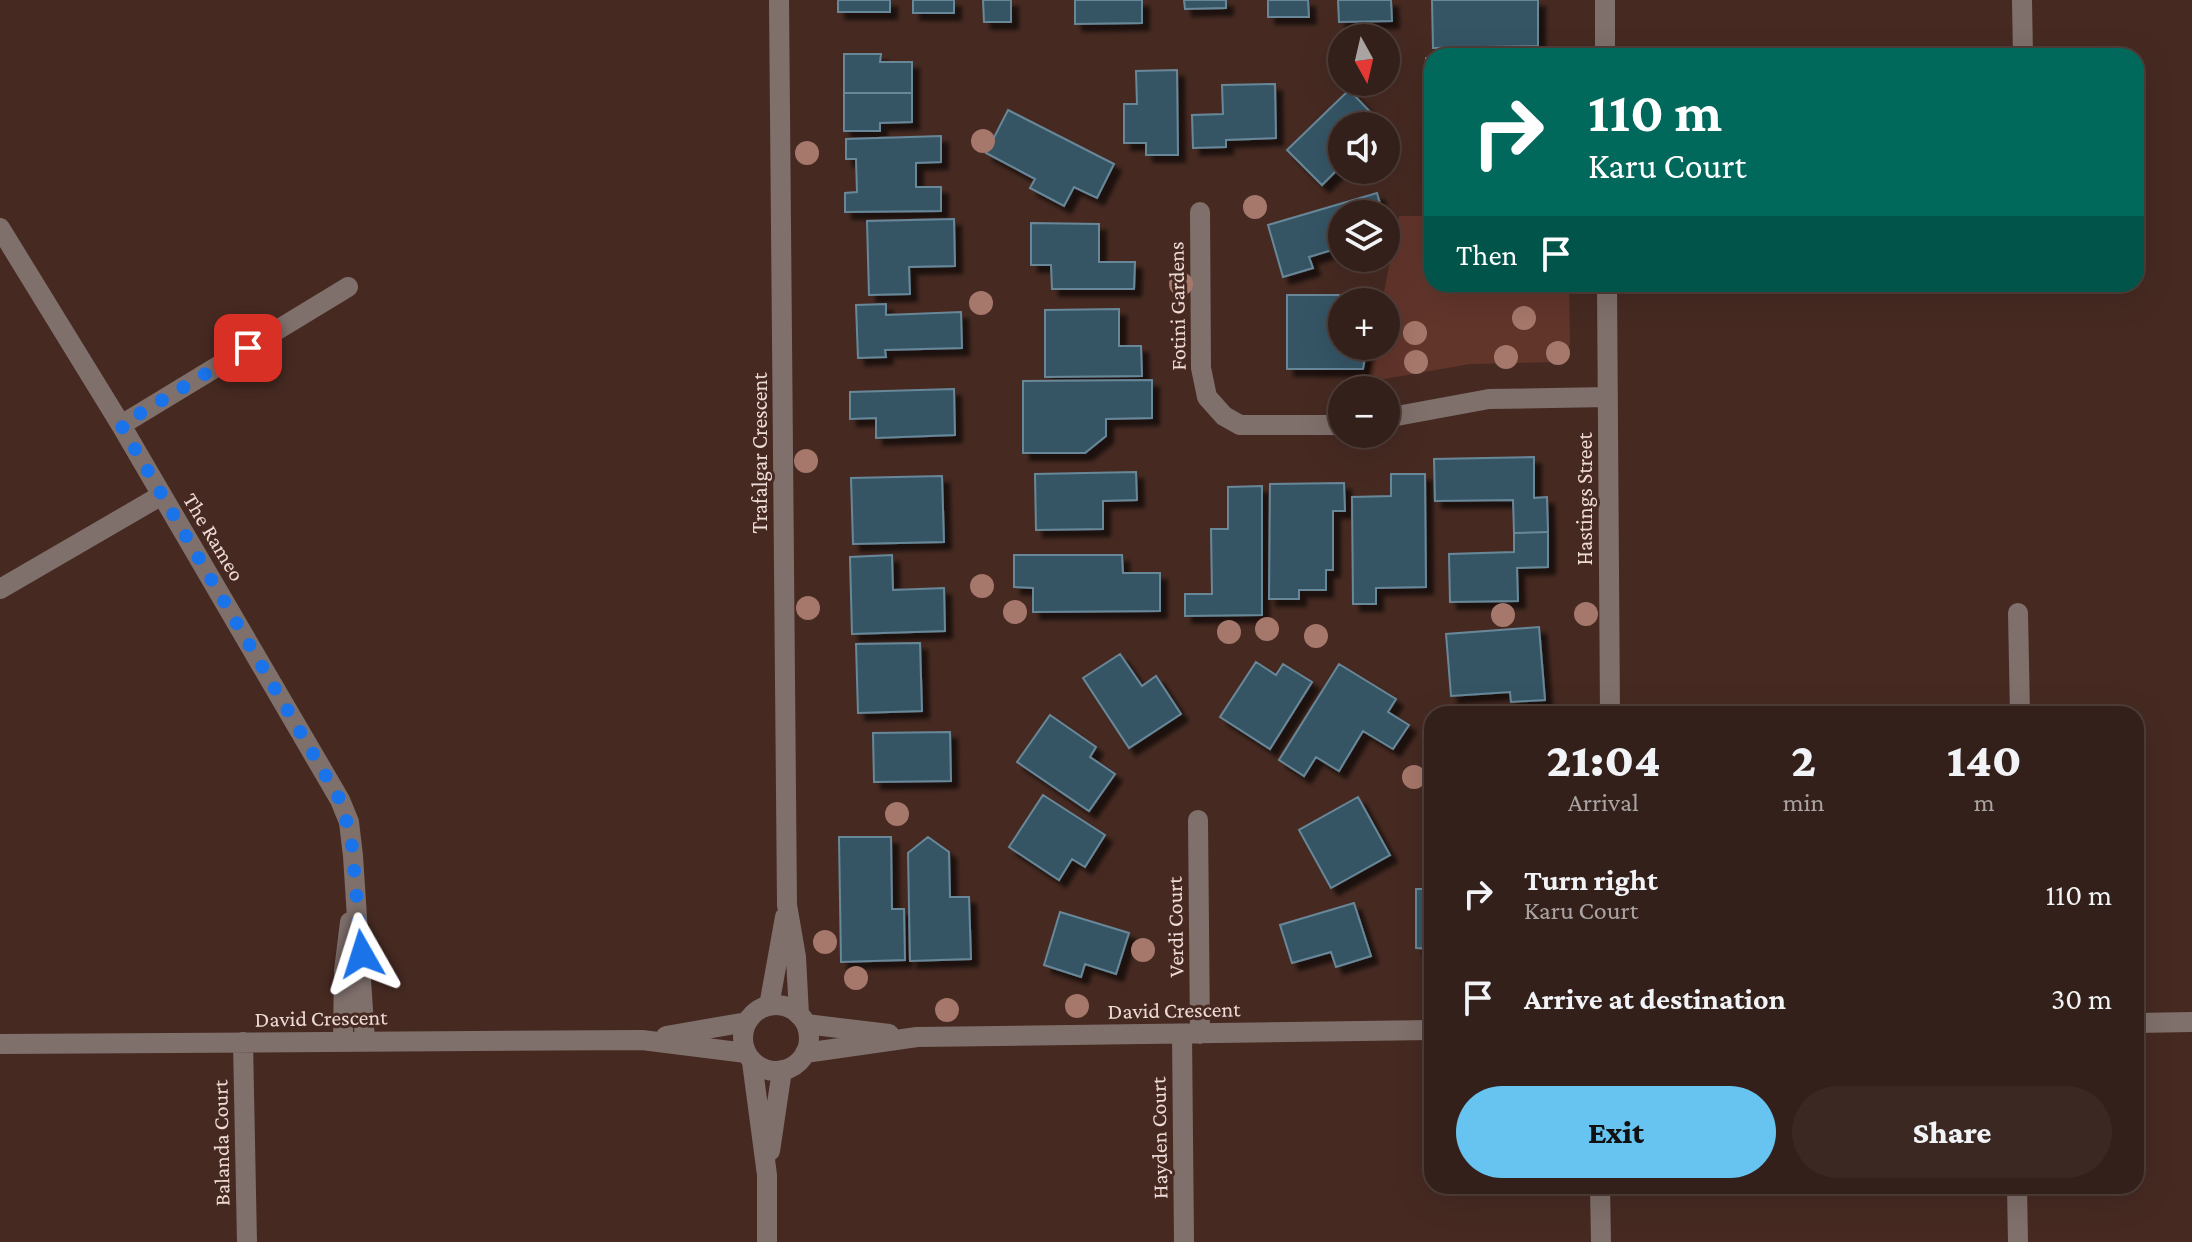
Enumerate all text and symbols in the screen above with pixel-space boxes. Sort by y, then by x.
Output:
north arrow [1328,24,1400,96]
map controls [1328,24,1400,448]
icon: right [1456,80,1560,184]
text: 110 m [1588,81,1722,143]
button: sound [1328,112,1400,184]
text: Karu Court [1588,146,1746,186]
button: layers [1328,200,1400,272]
icon: arrive [1534,232,1578,276]
text: Then [1456,238,1518,271]
street label: Fotini Gardens [1163,241,1191,371]
button: + [1328,288,1400,360]
pin [214,314,282,382]
icon: arrive [226,326,270,370]
street label: Trafalgar Crescent [747,372,772,534]
button: − [1328,376,1400,448]
street label: Hastings Street [1572,432,1597,565]
street label: The Rameo [178,489,250,586]
text: 21:04 [1546,733,1661,786]
text: 2 [1791,733,1816,786]
text: 140 [1947,733,2022,786]
text: Arrival [1568,788,1639,817]
text: min [1783,788,1825,817]
text: m [1974,788,1995,817]
text: Turn right [1524,863,1658,896]
icon: right [1456,872,1500,916]
street label: Verdi Court [1162,876,1188,978]
text: 110 m [2045,878,2112,911]
text: Karu Court [1524,896,1638,925]
position arrow [320,912,404,996]
icon: arrive [1456,976,1500,1020]
text: Arrive at destination [1524,982,1786,1015]
text: 30 m [2051,982,2112,1015]
street label: David Crescent [1107,996,1241,1024]
street label: David Crescent [254,1004,388,1032]
street label: Hayden Court [1145,1076,1173,1199]
street label: Balanda Court [207,1079,235,1206]
button: Exit [1456,1086,1776,1178]
button: Share [1792,1086,2112,1178]

